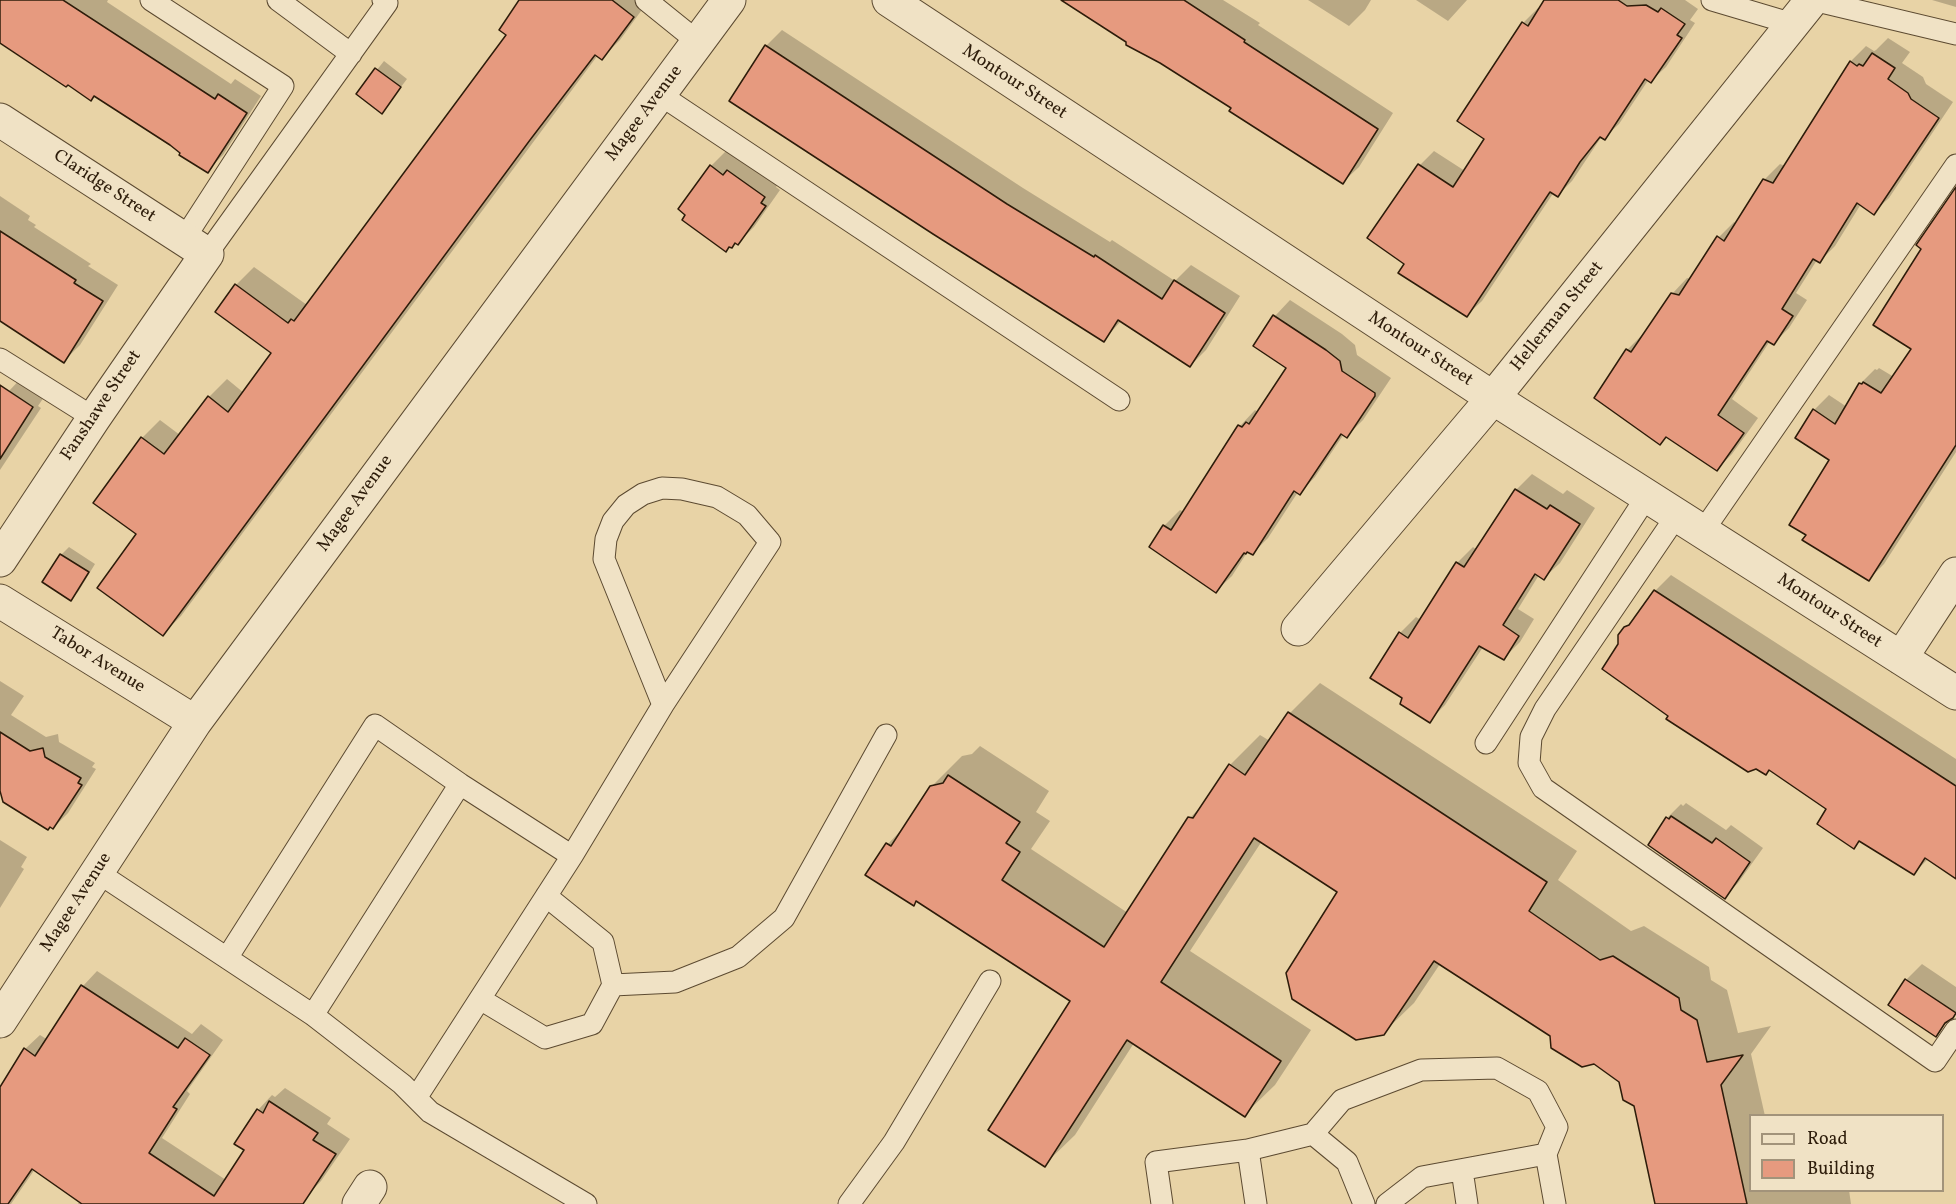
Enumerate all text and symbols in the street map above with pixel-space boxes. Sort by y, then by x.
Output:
street label: Montour Street [957,41,1071,125]
street label: Magee Avenue [602,62,688,166]
street label: Claridge Street [49,146,159,228]
street label: Hellerman Street [1507,258,1609,376]
street label: Montour Street [1363,308,1477,392]
street label: Fanshawe Street [57,347,147,465]
street label: Magee Avenue [314,451,398,557]
street label: Montour Street [1772,570,1886,654]
street label: Tabor Avenue [46,623,148,699]
street label: Magee Avenue [37,849,117,957]
legend [1749,1114,1944,1192]
text: Road [1807,1127,1848,1152]
text: Building [1807,1157,1875,1182]

